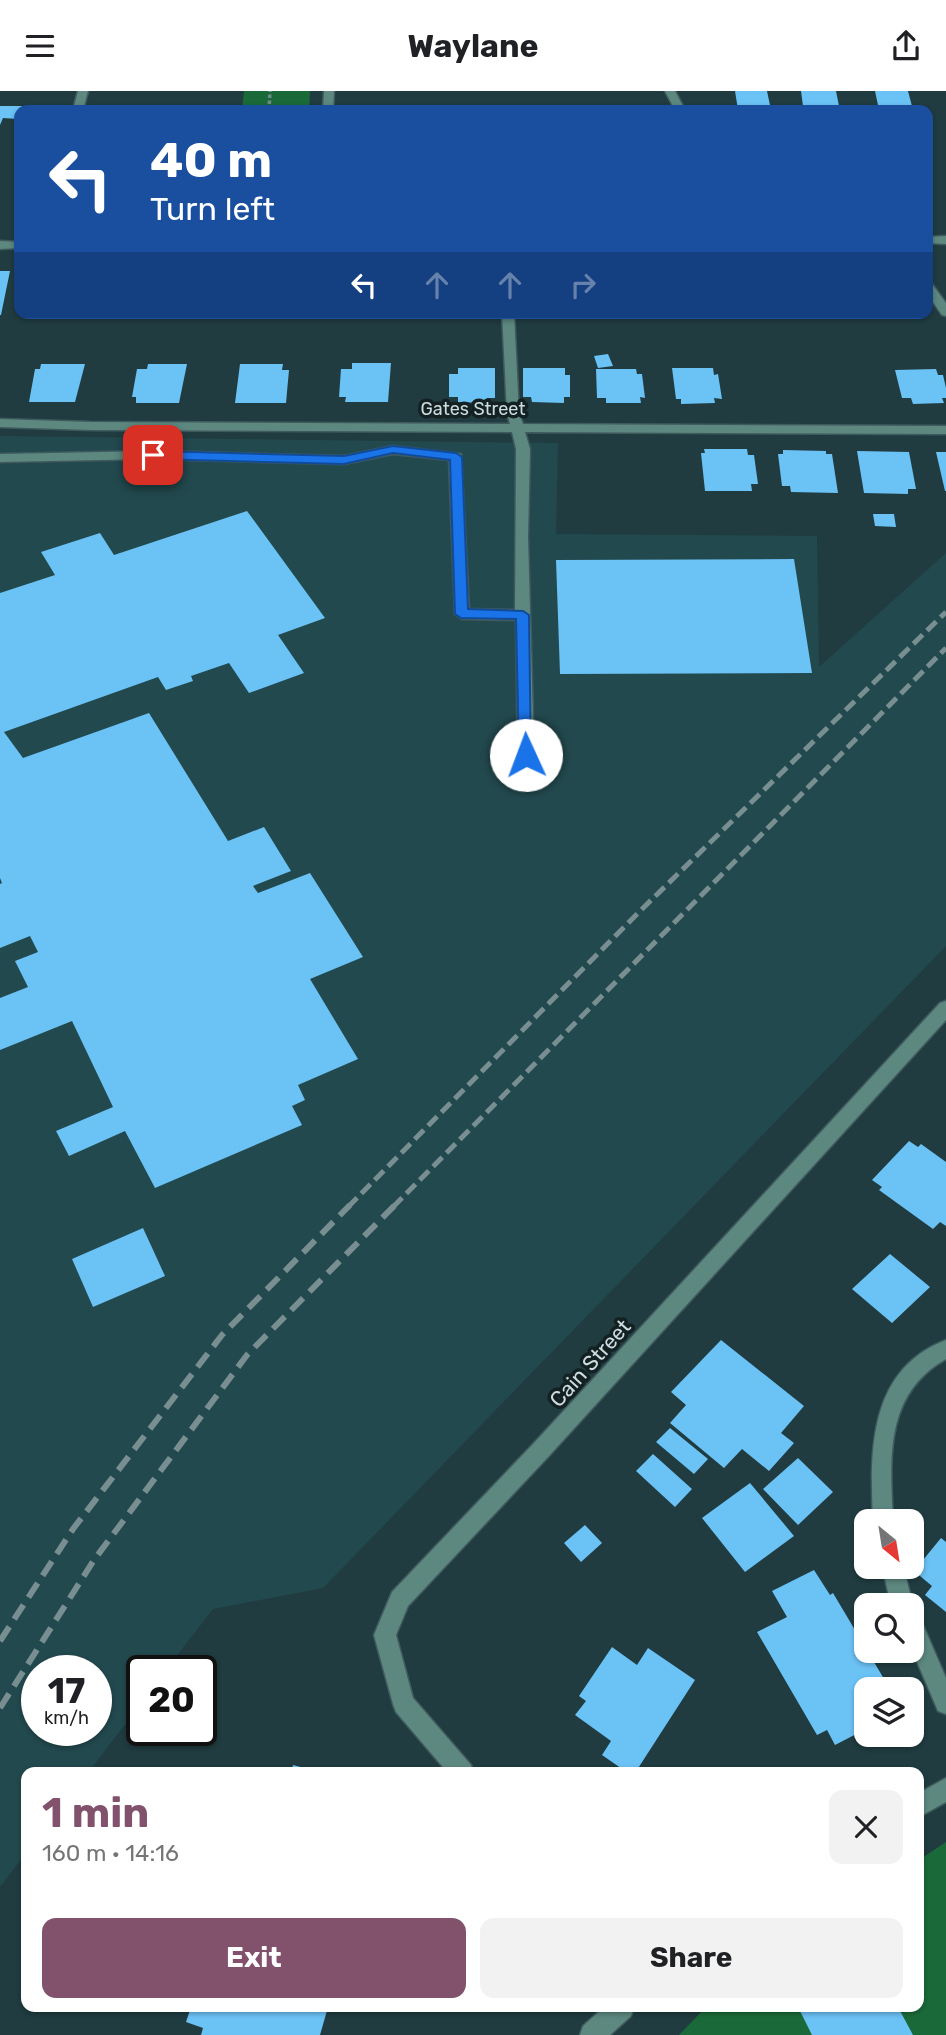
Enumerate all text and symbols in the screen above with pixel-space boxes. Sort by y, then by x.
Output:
icon: menu [21,27,59,65]
text: Waylane [407,27,539,65]
icon: share [887,27,925,65]
text: 40 m [150,131,272,189]
icon: left [35,133,126,224]
text: Turn left [150,190,275,228]
icon: left [345,266,383,304]
icon: ahead [418,266,456,304]
icon: ahead [491,266,529,304]
icon: right [564,266,602,304]
street label: Gates Street [421,398,525,420]
pin [123,425,183,485]
icon: arrive [134,436,172,474]
position arrow [489,718,563,792]
street label: Cain Street [544,1314,636,1412]
north arrow [854,1509,924,1579]
map controls [854,1509,924,1747]
button: search [854,1593,924,1663]
speed limit sign: 20 [126,1655,217,1746]
text: 17 [48,1670,85,1712]
button: layers [854,1677,924,1747]
text: km/h [44,1707,89,1729]
text: 1 min [42,1788,149,1838]
button: close [829,1790,903,1864]
text: 160 m · 14:16 [42,1839,179,1867]
button: Exit [42,1918,466,1998]
button: Share [480,1918,903,1998]

